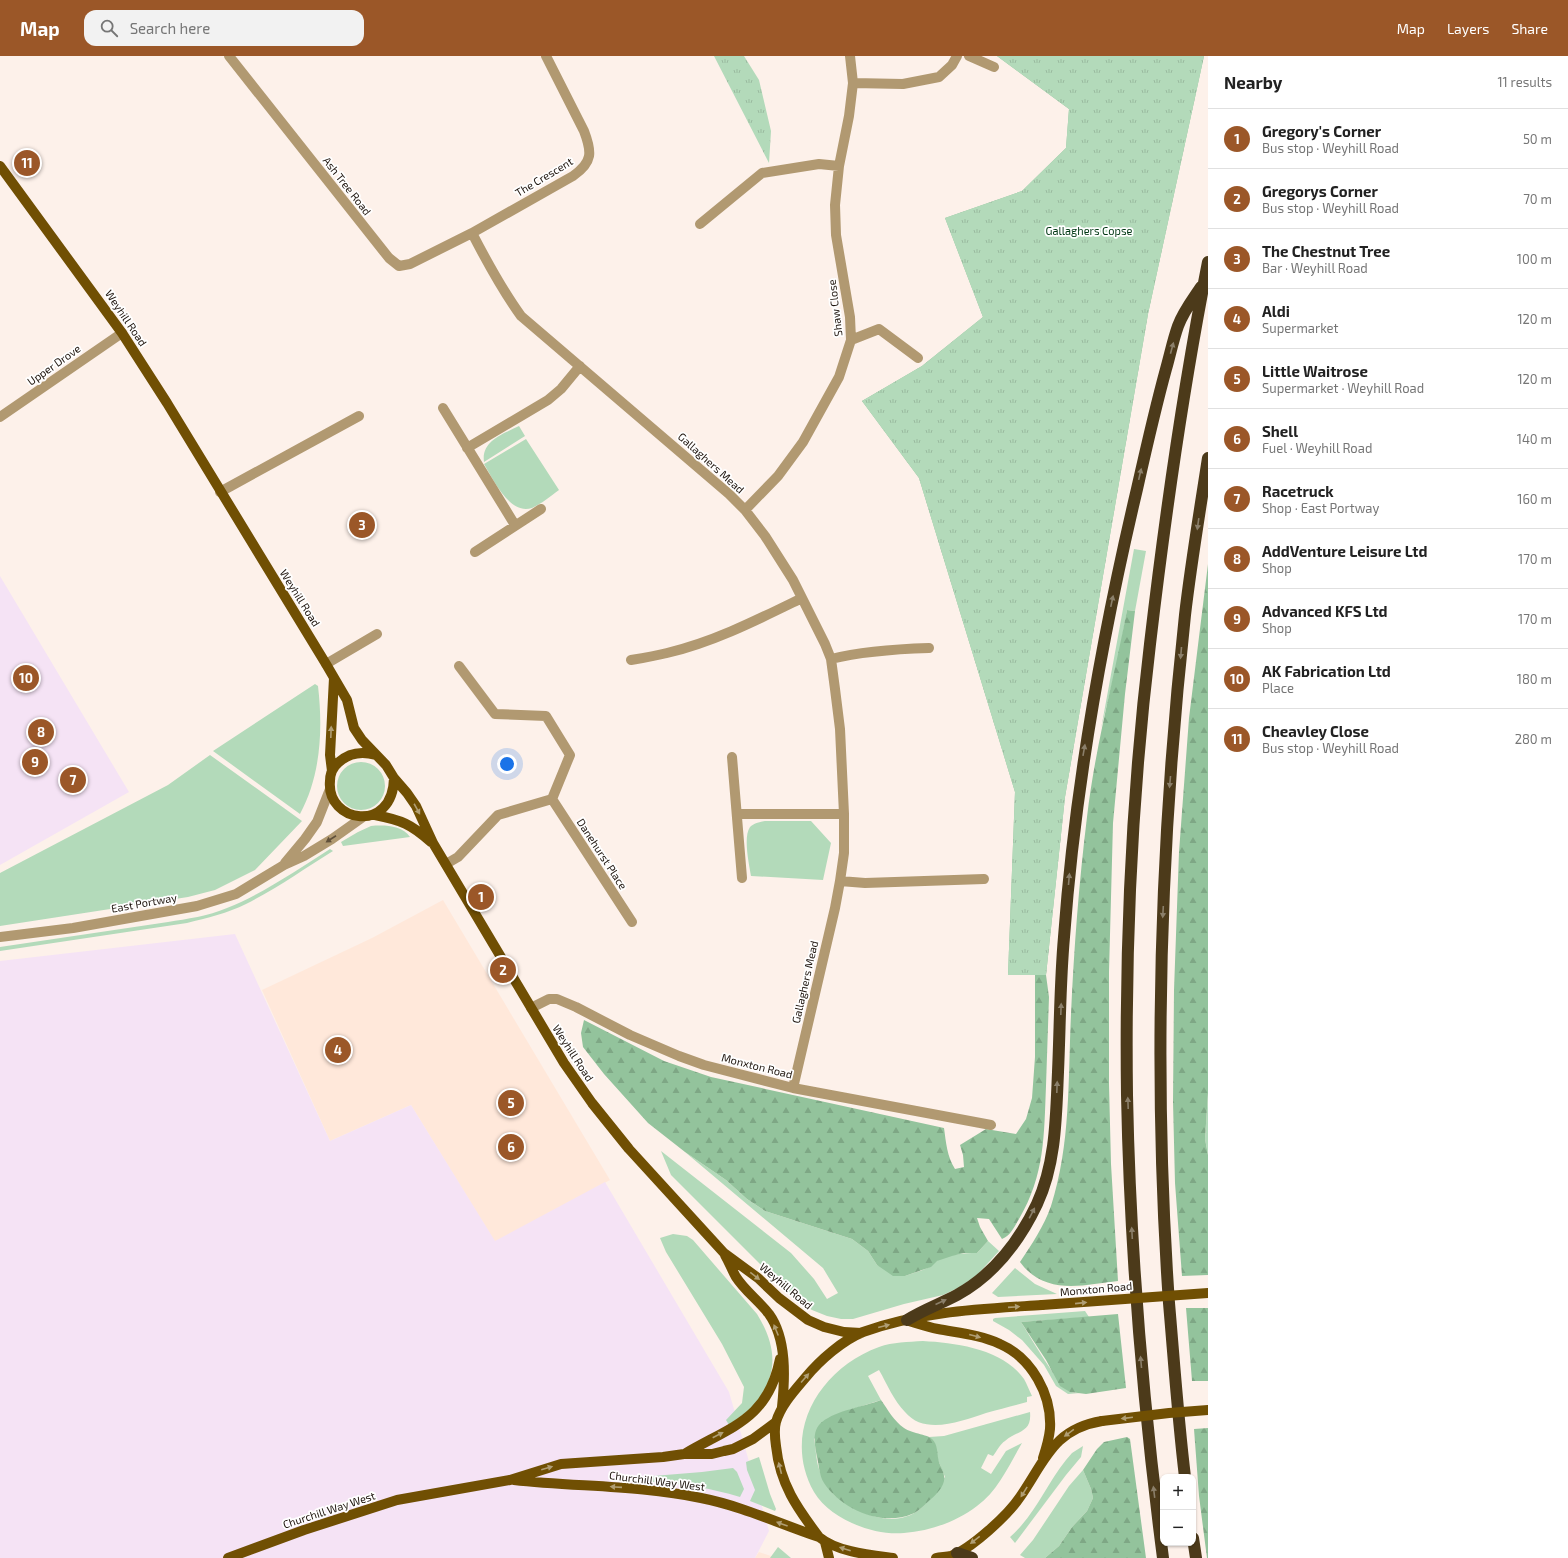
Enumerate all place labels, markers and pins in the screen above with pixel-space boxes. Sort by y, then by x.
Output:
pin: 11 [14,148,40,178]
pin: 3 [349,510,375,540]
pin: 10 [13,663,39,693]
pin: 8 [28,717,54,747]
pin: 9 [22,747,48,777]
pin: 7 [60,765,86,795]
pin: 1 [468,882,494,912]
pin: 2 [490,955,516,985]
pin: 4 [325,1035,351,1065]
pin: 5 [498,1088,524,1118]
pin: 6 [498,1132,524,1162]

